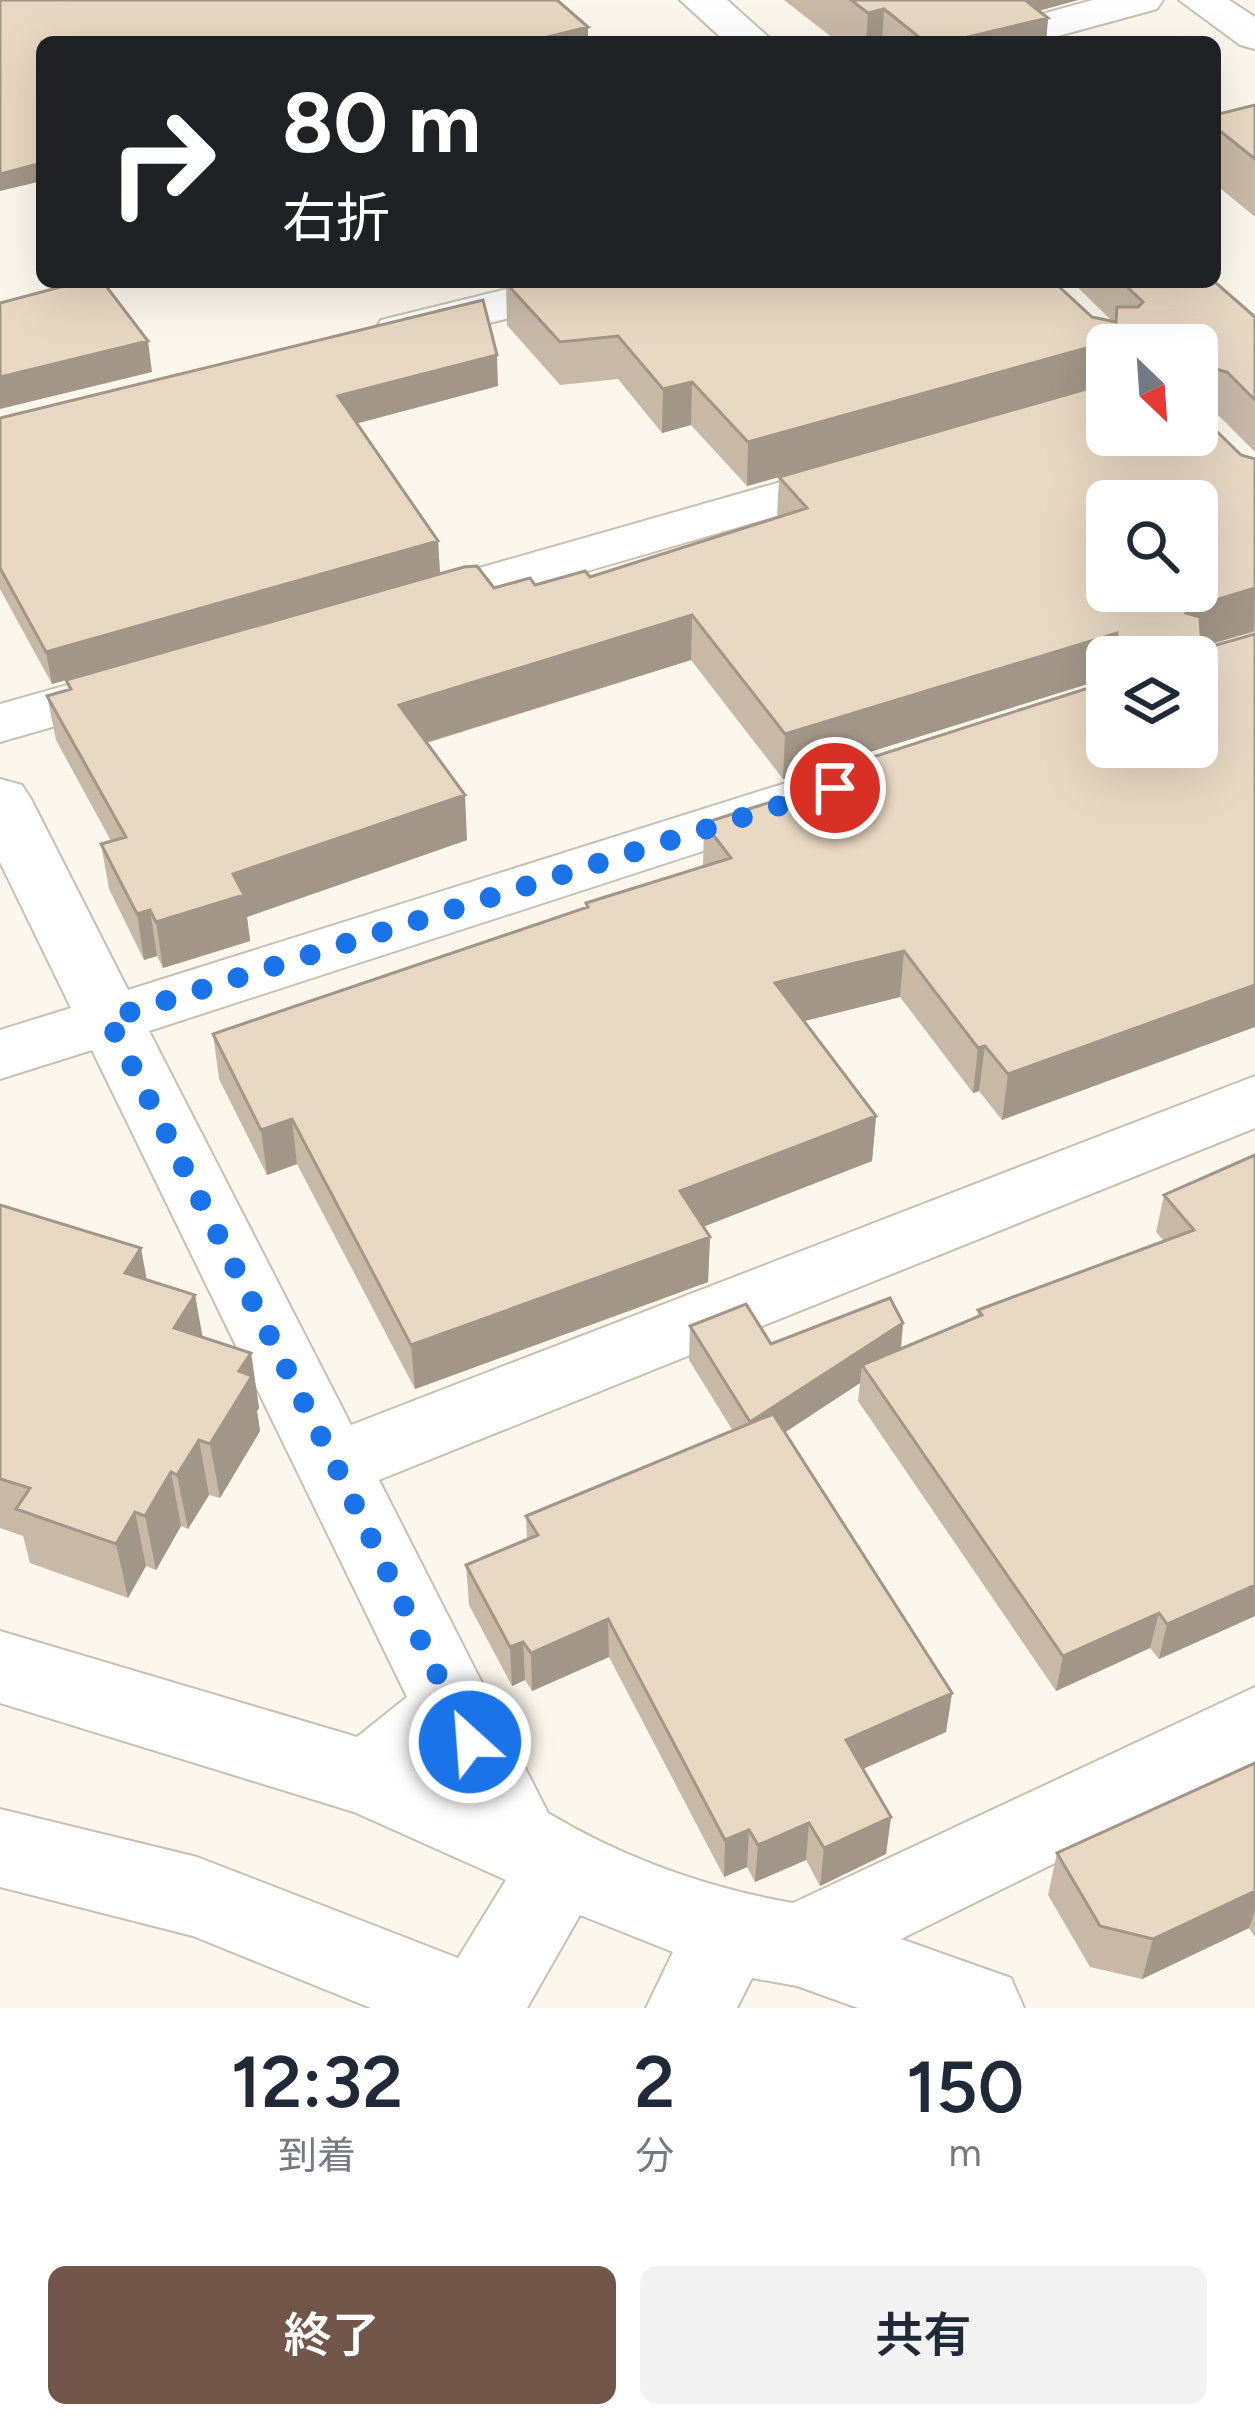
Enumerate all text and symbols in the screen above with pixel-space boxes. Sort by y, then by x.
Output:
text: 80 m [282,72,481,173]
icon: right [84,84,240,240]
text: 右折 [282,186,390,251]
north arrow [1086,324,1218,456]
map controls [1086,324,1218,768]
button: search [1086,480,1218,612]
button: layers [1086,636,1218,768]
pin [784,737,886,839]
icon: arrive [802,755,868,821]
position arrow [407,1679,533,1805]
text: 12:32 [231,2039,403,2125]
text: 2 [634,2039,675,2125]
text: 150 [906,2044,1024,2130]
text: m [948,2129,982,2176]
text: 到着 [278,2132,356,2179]
text: 分 [635,2132,674,2179]
button: 終了 [48,2266,616,2404]
button: 共有 [640,2266,1207,2404]

